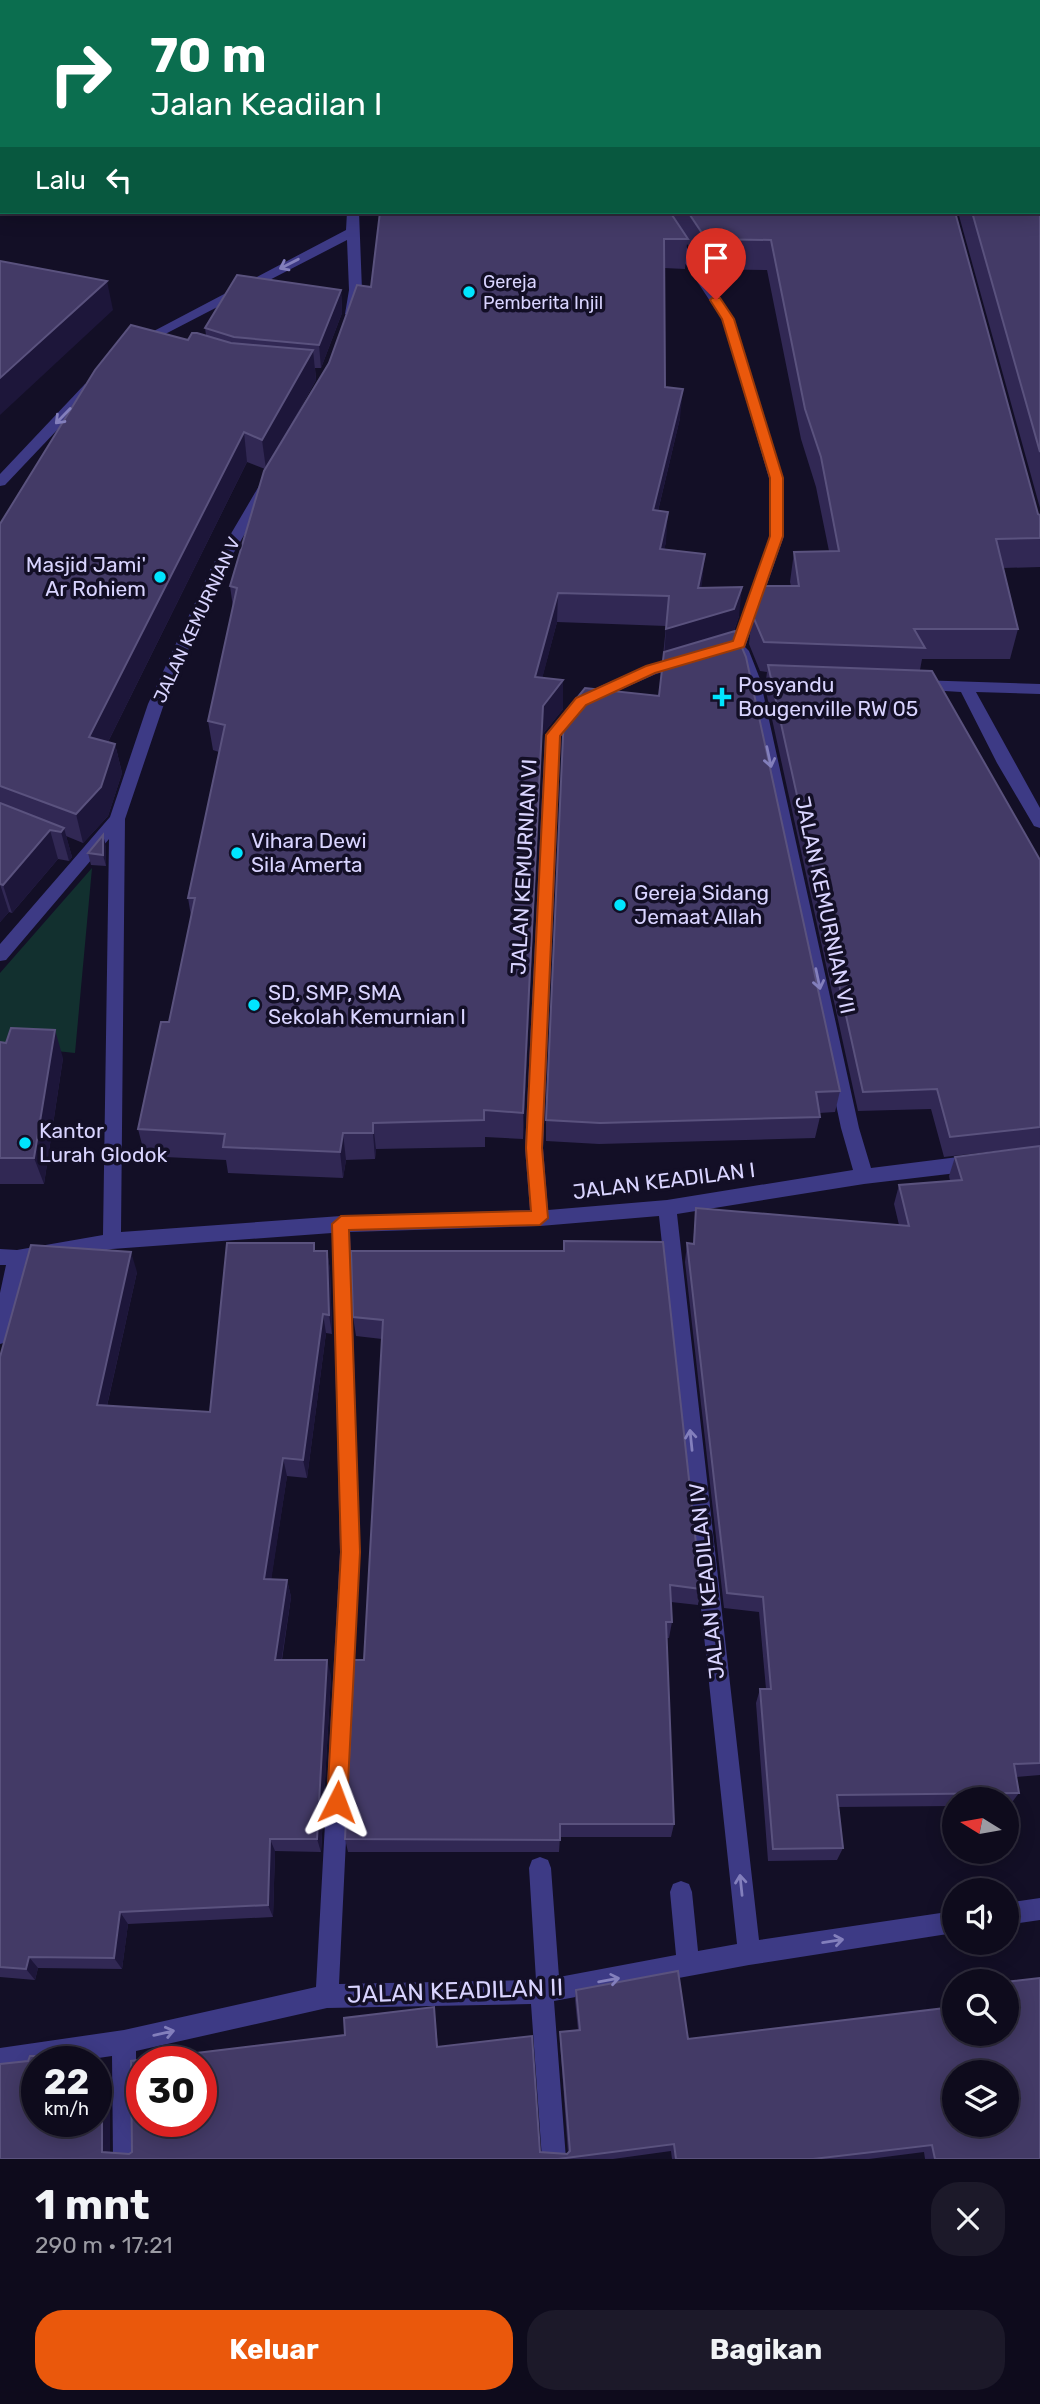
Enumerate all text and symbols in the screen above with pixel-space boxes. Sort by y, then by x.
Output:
text: 70 m [150,26,267,84]
icon: right [35,28,126,119]
text: Jalan Keadilan I [150,85,383,123]
icon: left [100,161,138,199]
text: Lalu [35,165,86,196]
pin [686,228,746,300]
icon: arrive [697,239,735,277]
one-way arrow [279,258,300,272]
place label: Gereja Pemberita Injil [483,271,603,314]
marker: Gereja Pemberita Injil [461,284,477,300]
one-way arrow [54,407,71,424]
street label: JALAN KEMURNIAN V [149,533,245,706]
place label: Masjid Jami' Ar Rohiem [26,552,146,601]
marker: Masjid Jami' Ar Rohiem [152,569,168,585]
place label: Posyandu Bougenville RW 05 [738,672,918,721]
marker: Posyandu Bougenville RW 05 [712,687,732,707]
one-way arrow [763,745,777,768]
street label: JALAN KEMURNIAN VI [505,758,542,976]
street label: JALAN KEMURNIAN VII [790,794,861,1016]
place label: Vihara Dewi Sila Amerta [251,828,367,877]
marker: Vihara Dewi Sila Amerta [229,845,245,861]
place label: Gereja Sidang Jemaat Allah [634,880,769,929]
marker: Gereja Sidang Jemaat Allah [612,897,628,913]
one-way arrow [811,967,825,990]
place label: SD, SMP, SMA Sekolah Kemurnian I [268,980,466,1029]
marker: SD, SMP, SMA Sekolah Kemurnian I [246,997,262,1013]
place label: Kantor Lurah Glodok [39,1118,167,1167]
marker: Kantor Lurah Glodok [17,1135,33,1151]
street label: JALAN KEADILAN I [571,1157,757,1204]
one-way arrow [685,1429,698,1452]
street label: JALAN KEADILAN IV [684,1481,729,1681]
position arrow [300,1765,374,1839]
north arrow [942,1787,1018,1864]
map controls [942,1787,1019,2137]
one-way arrow [735,1875,748,1897]
button: sound [942,1878,1019,1955]
one-way arrow [821,1934,844,1947]
button: search [942,1969,1019,2046]
street label: JALAN KEADILAN II [346,1973,564,2009]
one-way arrow [597,1973,620,1986]
one-way arrow [152,2026,175,2039]
speed limit sign: 30 [126,2046,217,2137]
button: layers [942,2060,1019,2137]
text: 22 [44,2061,89,2103]
text: km/h [44,2098,89,2120]
text: 1 mnt [35,2180,150,2230]
button: close [931,2182,1005,2256]
text: 290 m · 17:21 [35,2231,173,2259]
button: Keluar [35,2310,513,2390]
button: Bagikan [527,2310,1005,2390]

